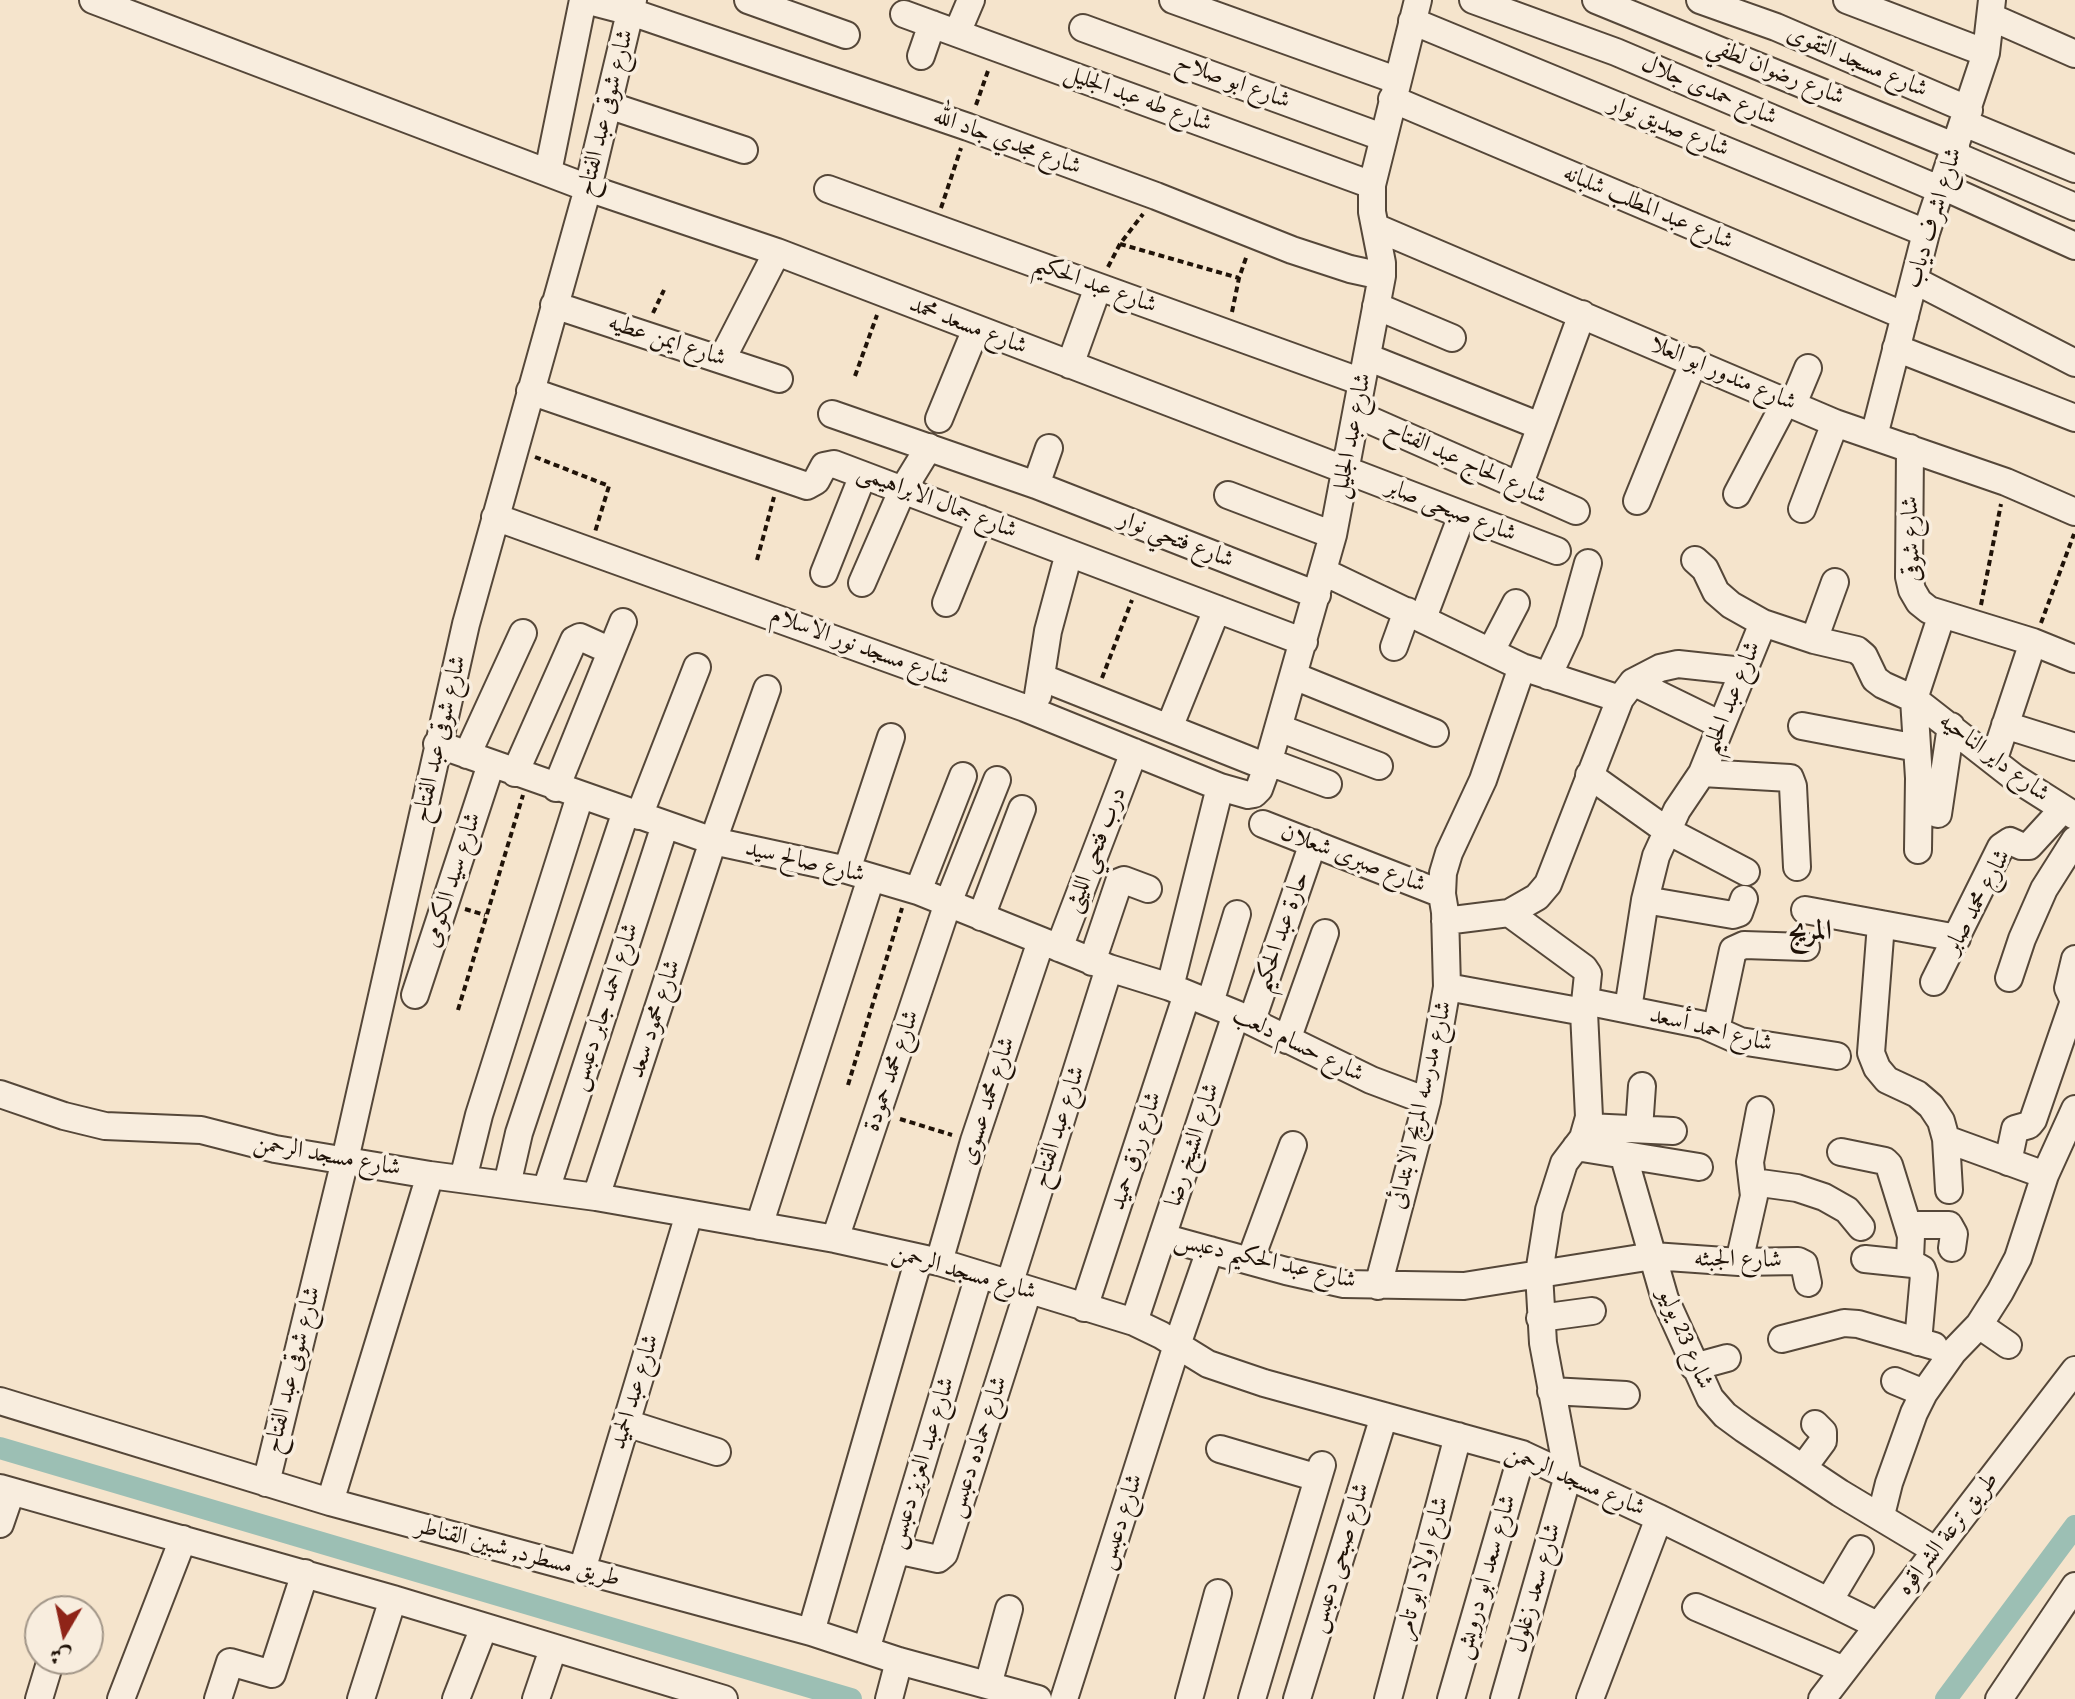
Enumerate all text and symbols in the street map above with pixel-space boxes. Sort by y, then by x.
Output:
street label: شارع مسجد التقوى [1782,19,1932,105]
street label: شارع شوقى عبد الفتاح [571,27,641,199]
street label: شارع رضوان لطفي [1703,32,1849,112]
street label: شارع ابو صلاح [1172,48,1294,116]
street label: شارع حمدى جلال [1637,49,1781,133]
street label: شارع طه عبد الجليل [1060,59,1216,139]
street label: شارع صديق نوار [1605,90,1733,164]
street label: شارع مجدي جاد الله [929,102,1085,182]
street label: شارع اشرف دياب [1899,144,1969,292]
street label: شارع عبد المطلب شلبانه [1558,159,1738,257]
street label: شارع عبد الحكيم [1030,249,1160,321]
street label: شارع مسعد محمد [905,290,1031,362]
street label: شارع ايمن عطيه [604,308,730,374]
street label: شارع مندور ابو العلا [1646,330,1800,418]
street label: شارع عبد الجليل [1326,371,1378,501]
street label: شارع الحاج عبد الفتاح [1381,415,1551,511]
street label: شارع جمال الابراهيمى [853,458,1021,546]
street label: شارع صبحى صابر [1382,473,1520,549]
street label: شارع شوقى [1896,496,1928,582]
street label: شارع فتحي نوار [1114,505,1238,575]
street label: شارع مسجد نور الاسلام [766,601,954,693]
street label: شارع عبد الحليم [1696,637,1768,759]
street label: شارع شوقى عبد الفتاح [407,653,473,825]
street label: شارع داير الناحيه [1933,707,2055,809]
street label: درب فتحي الليثى [1059,783,1133,917]
street label: شارع سيد الكومى [418,809,488,951]
street label: شارع صبرى شعلان [1276,818,1430,900]
street label: شارع صالح سيد [742,834,868,890]
street label: شارع محمد صابر [1938,845,2018,959]
street label: حارة عبد الحكيم [1248,868,1316,996]
district label: المريج [1788,915,1832,949]
street label: شارع احمد جابر دعبس [564,919,646,1095]
street label: شارع محمود سعد [622,956,688,1082]
street label: شارع مدرسه المريج الابتدائى [1383,998,1459,1212]
street label: شارع حسام دلعب [1227,1001,1369,1089]
street label: شارع احمد أسعد [1647,1001,1775,1059]
street label: شارع محمد حمودة [858,1007,926,1135]
street label: شارع محمد عسوى [954,1033,1022,1169]
street label: شارع عبد الفتاح [1026,1062,1092,1192]
street label: شارع الشيخ رضا [1159,1080,1227,1210]
street label: شارع رزق حميد [1103,1088,1169,1214]
street label: شارع مسجد الرحمن [251,1129,403,1183]
street label: شارع عبد الحكيم دعبس [1171,1226,1359,1296]
street label: شارع مسجد الرحمن [888,1239,1040,1307]
street label: شارع الجبثه [1694,1245,1782,1275]
street label: شارع شوقى عبد الفتاح [258,1284,328,1456]
street label: شارع 23 يوليو [1651,1284,1719,1394]
street label: شارع عبد الحميد [604,1331,666,1453]
street label: شارع حماده دعبس [942,1373,1014,1521]
street label: شارع عبد العزيز دعبس [882,1374,962,1552]
street label: شارع مسجد الرحمن [1501,1439,1649,1523]
street label: طريق ترعة الشراقوه [1891,1467,2005,1601]
street label: شارع دعبس [1092,1471,1150,1573]
street label: شارع صبحى دعبس [1304,1479,1376,1637]
street label: شارع سعد ابو درويش [1449,1492,1523,1662]
street label: شارع اولاد ابو تامر [1390,1494,1456,1642]
street label: طريق مسطرد, شبين القناطر [413,1512,623,1594]
street label: شارع سعد زغلول [1504,1520,1568,1656]
north arrow [24,1595,104,1675]
text: ش [47,1639,74,1674]

